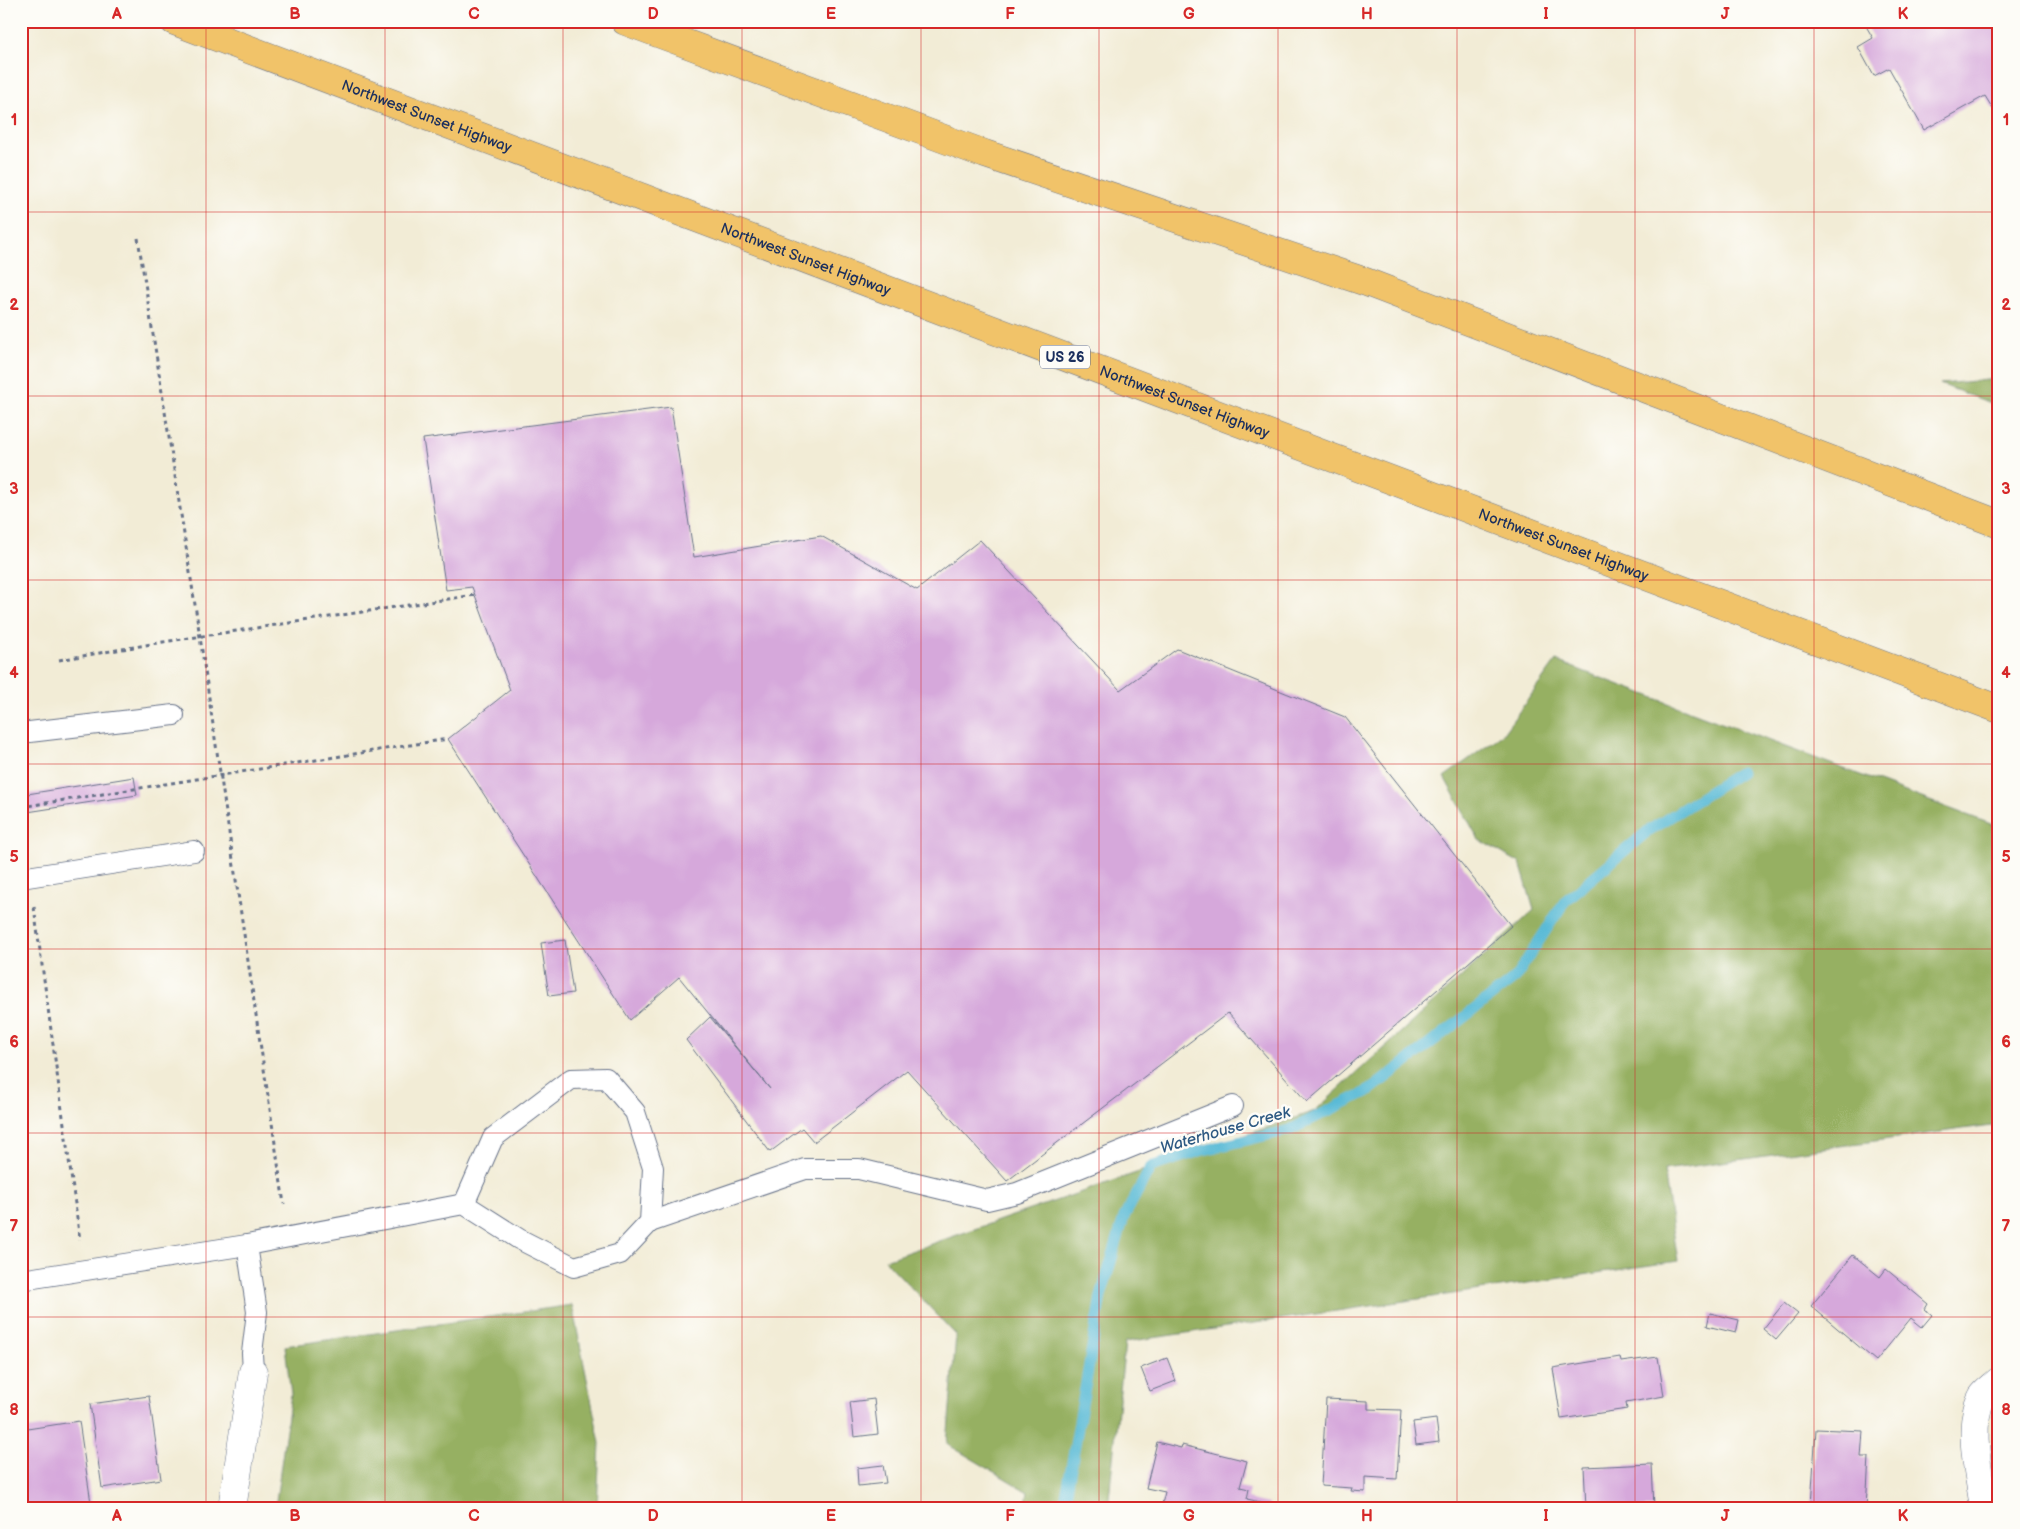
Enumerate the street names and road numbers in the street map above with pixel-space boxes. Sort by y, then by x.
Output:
street label: Northwest Sunset Highway [339,76,514,157]
street label: Northwest Sunset Highway [718,219,893,300]
road number: US 26 [1040,346,1090,368]
street label: Northwest Sunset Highway [1097,362,1272,443]
street label: Northwest Sunset Highway [1476,505,1651,586]

